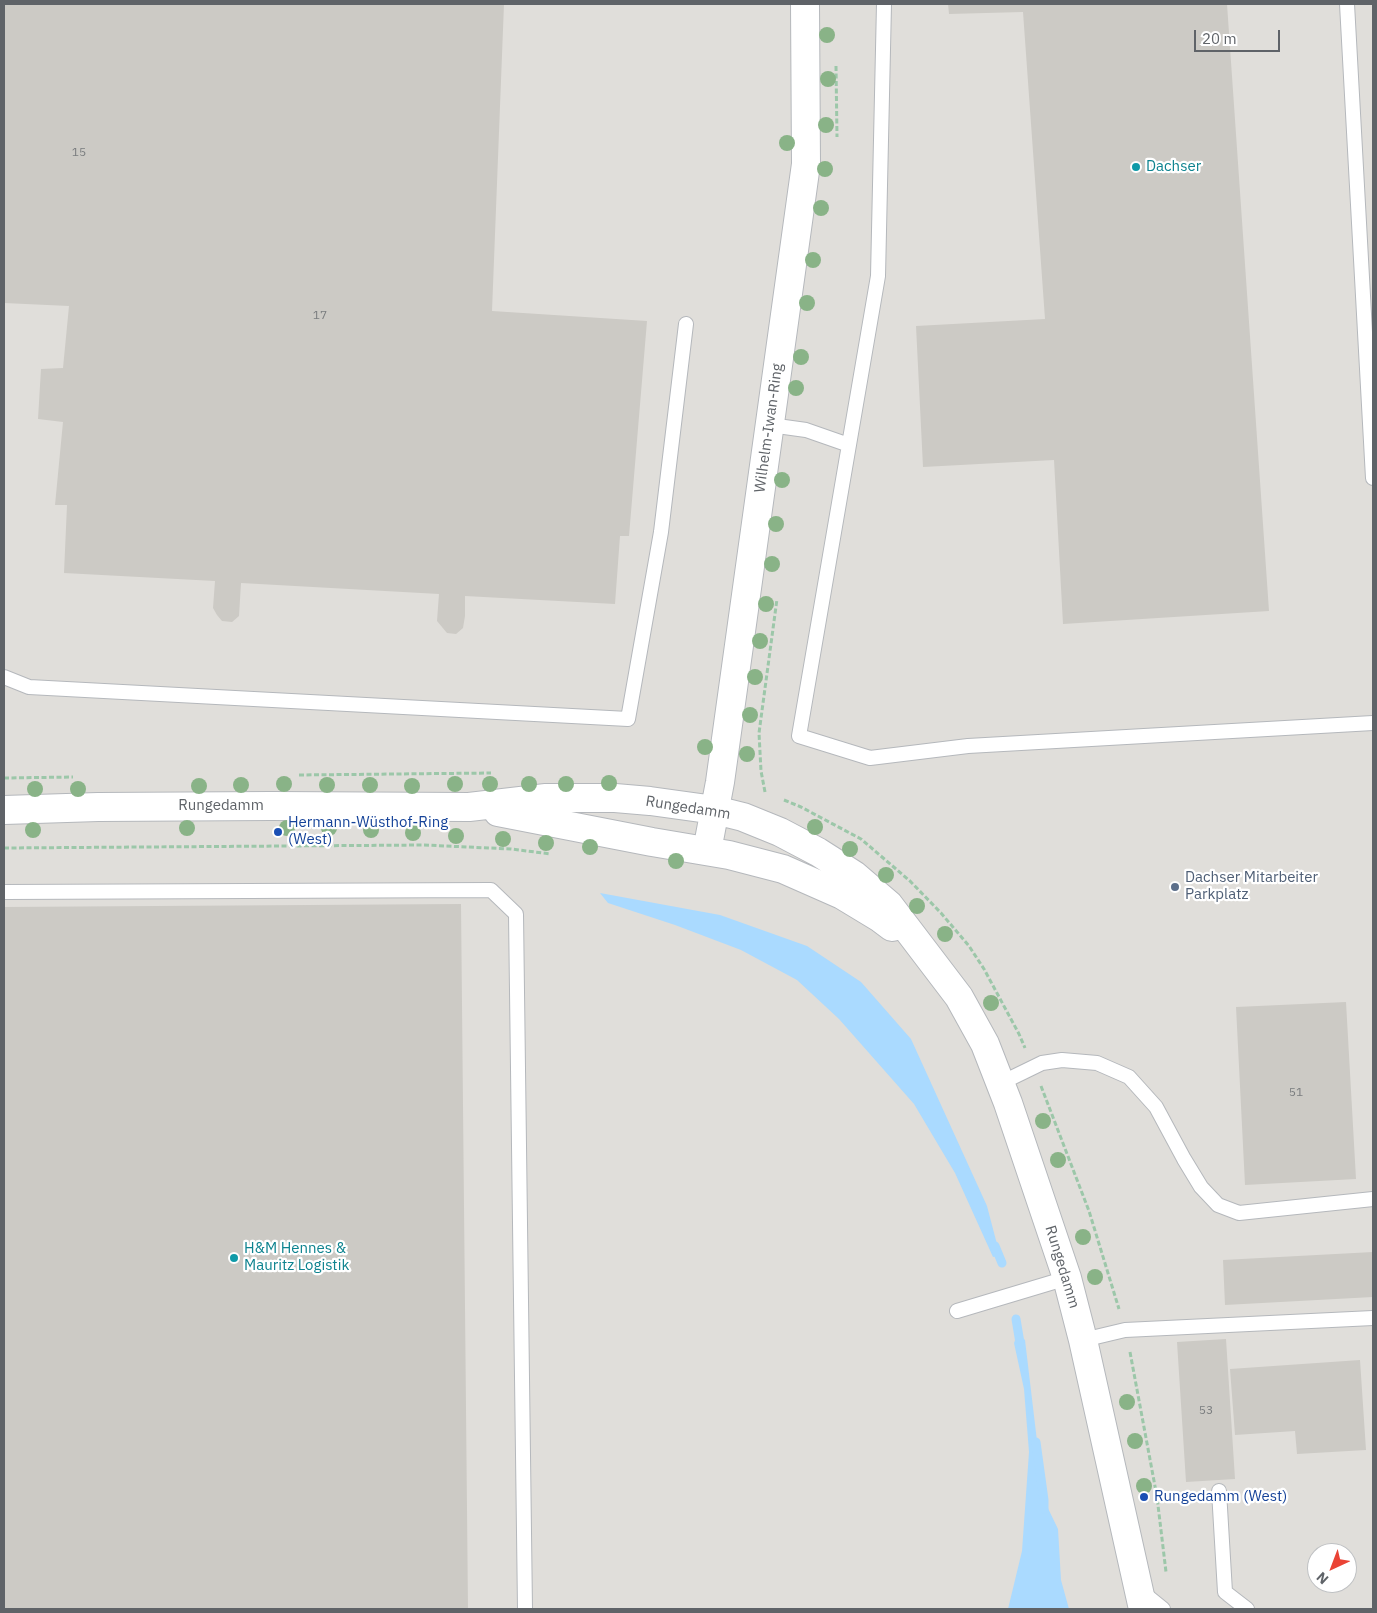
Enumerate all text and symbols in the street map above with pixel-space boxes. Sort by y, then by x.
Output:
scale bar [1197,20,1283,52]
text: 20 m [1202,29,1237,48]
house number: 15 [72,146,86,160]
place label: Dachser [1146,158,1201,176]
marker: Dachser [1130,161,1142,173]
house number: 17 [313,309,327,323]
street label: Wilhelm-Iwan-Ring [751,362,787,494]
street label: Rungedamm [644,792,732,824]
street label: Rungedamm [178,797,264,815]
place label: Hermann-Wüsthof-Ring (West) [288,814,448,849]
marker: Hermann-Wüsthof-Ring (West) [272,826,284,838]
place label: Dachser Mitarbeiter Parkplatz [1185,869,1318,904]
marker: Dachser Mitarbeiter Parkplatz [1169,881,1181,893]
house number: 51 [1289,1086,1303,1100]
street label: Rungedamm [1041,1223,1083,1311]
place label: H&M Hennes & Mauritz Logistik [244,1240,349,1275]
marker: H&M Hennes & Mauritz Logistik [228,1252,240,1264]
house number: 53 [1199,1404,1213,1418]
place label: Rungedamm (West) [1154,1488,1287,1506]
marker: Rungedamm (West) [1138,1491,1150,1503]
north arrow [1307,1543,1357,1593]
text: N [1313,1568,1332,1588]

